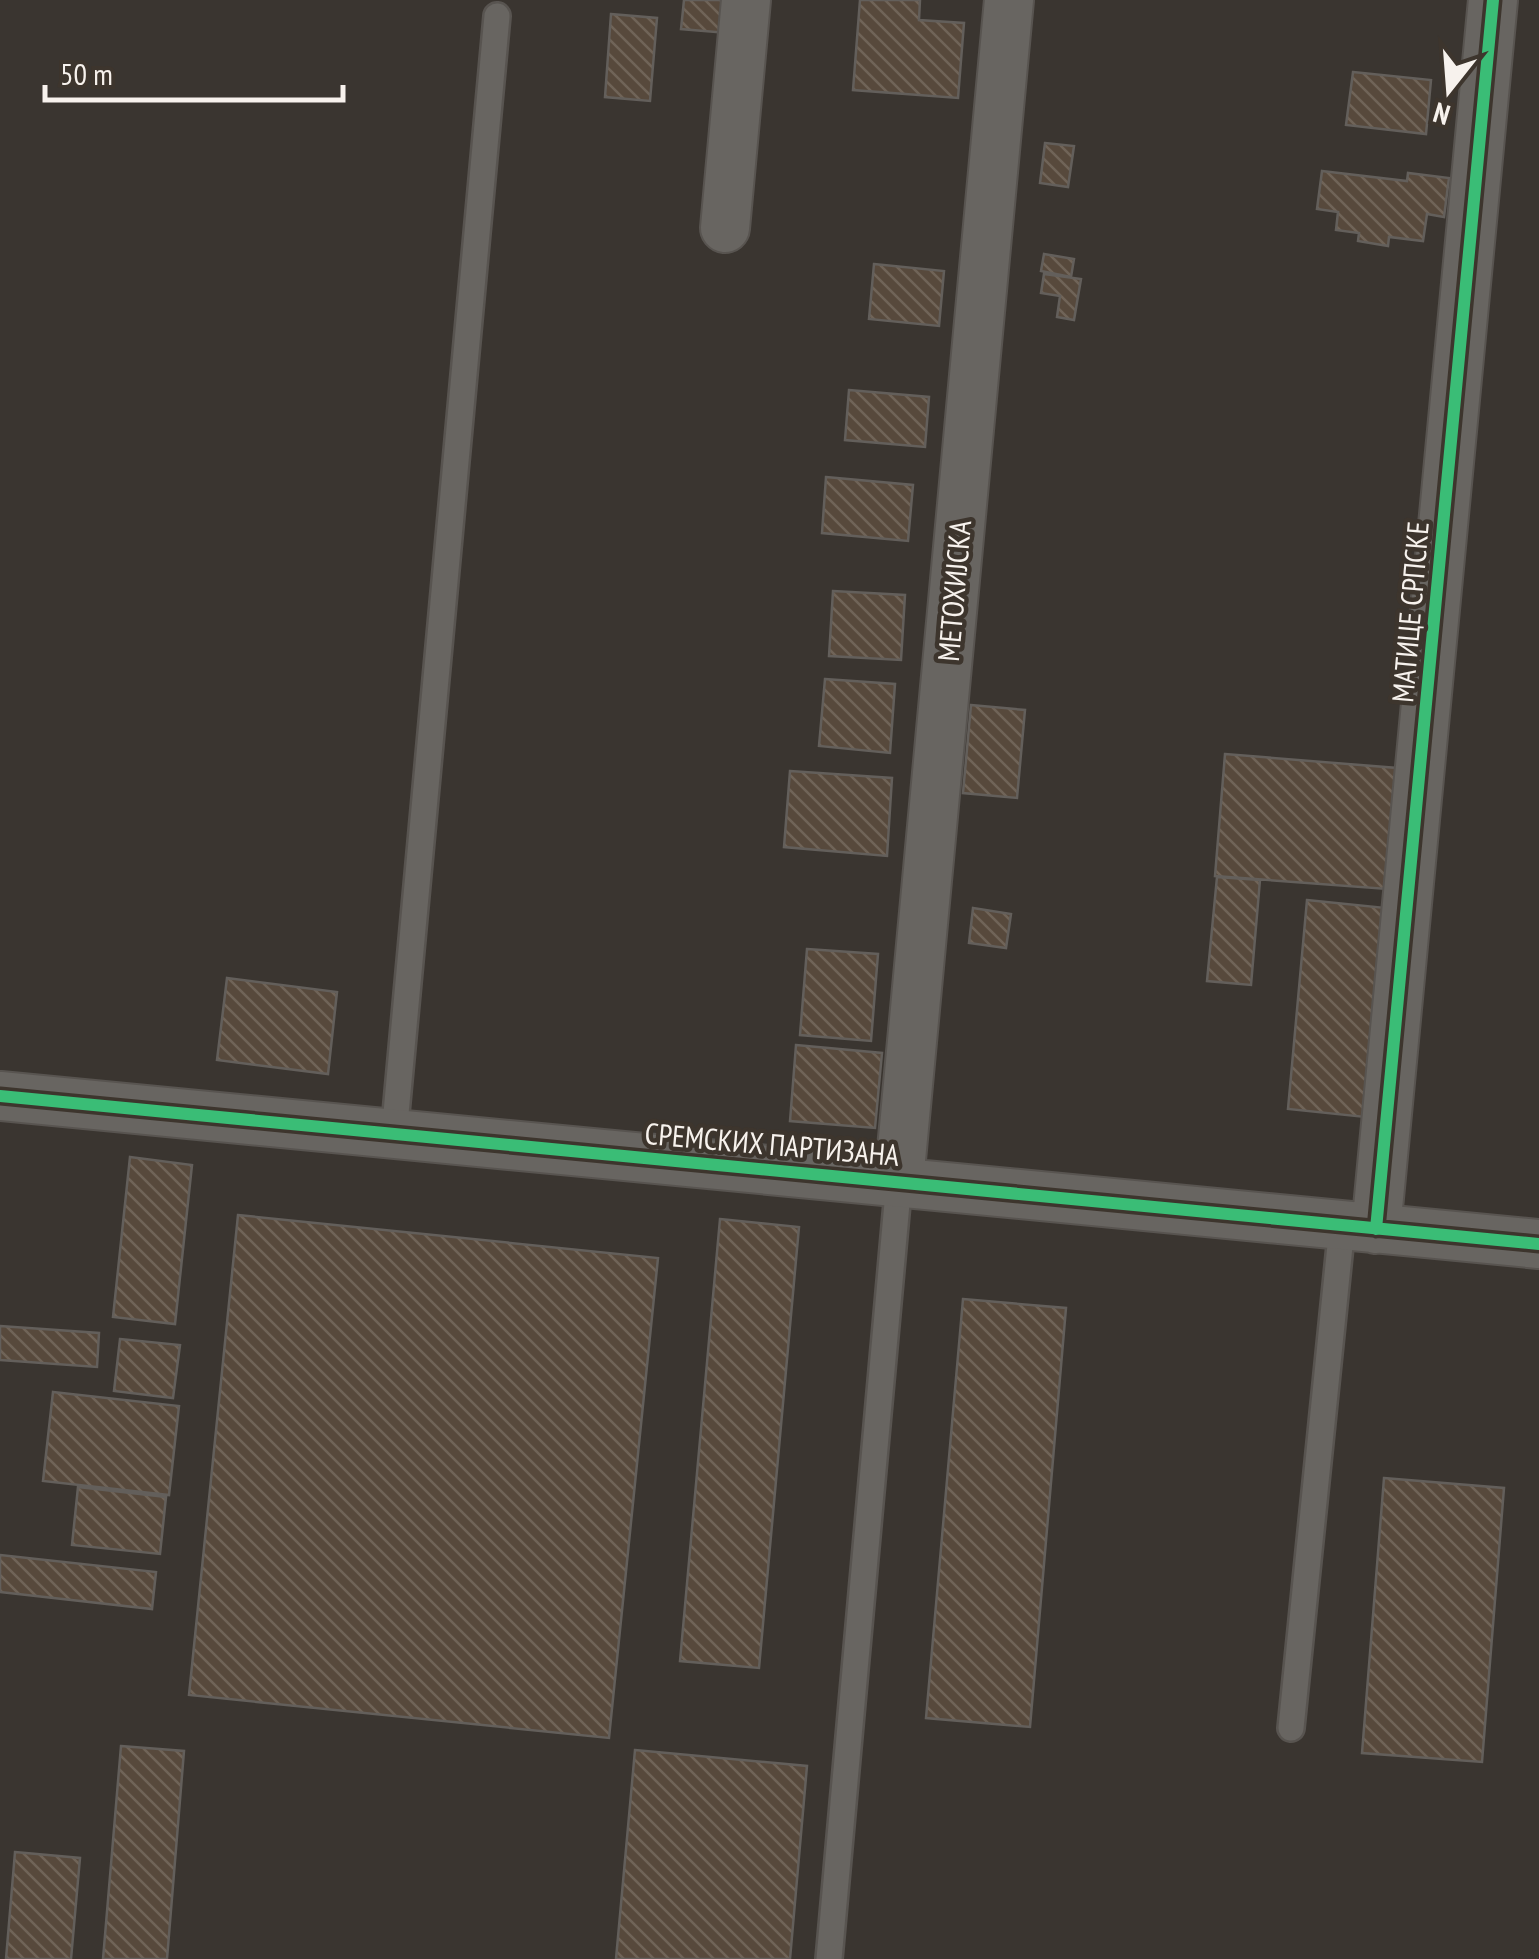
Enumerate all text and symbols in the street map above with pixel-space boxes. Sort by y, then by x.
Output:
scale bar [45,40,342,102]
north arrow [1399,40,1499,140]
text: 50 m [60,54,113,93]
text: N [1429,94,1454,134]
street label: МЕТОХИЈСКА [928,518,979,663]
street label: МАТИЦЕ СРПСКЕ [1382,520,1437,704]
street label: СРЕМСКИХ ПАРТИЗАНА [643,1113,902,1174]

